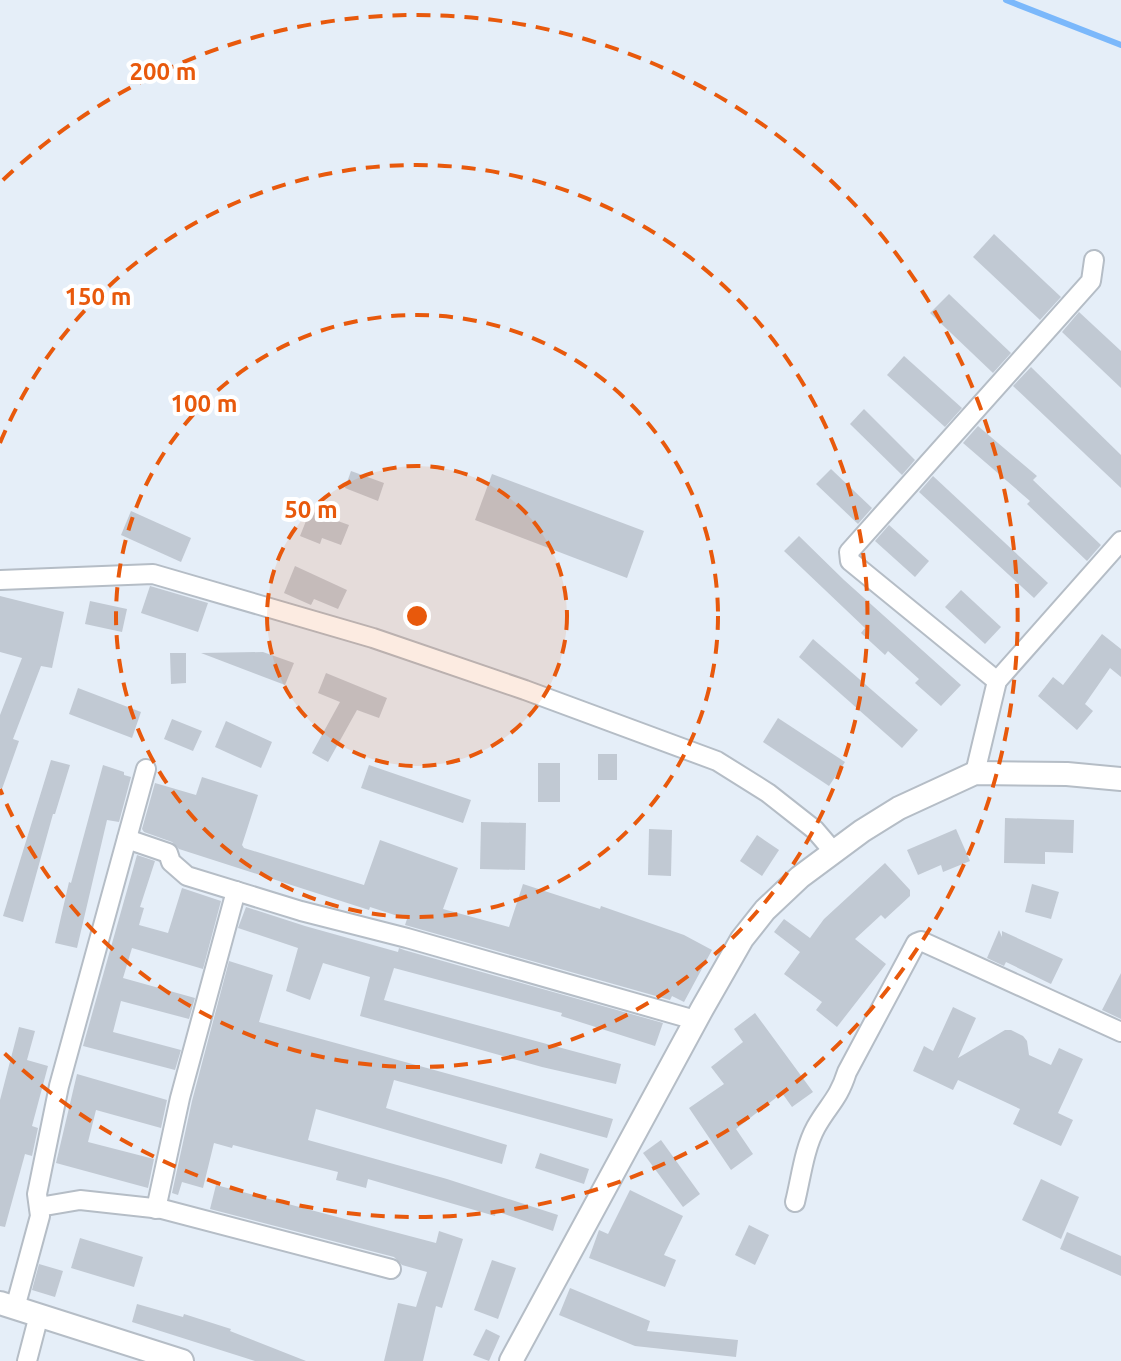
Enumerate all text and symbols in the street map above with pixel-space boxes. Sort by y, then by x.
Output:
text: 200 m [130,58,196,85]
text: 150 m [65,283,131,310]
text: 100 m [171,390,237,417]
text: 50 m [284,496,338,523]
centre of rings [403,602,431,630]

